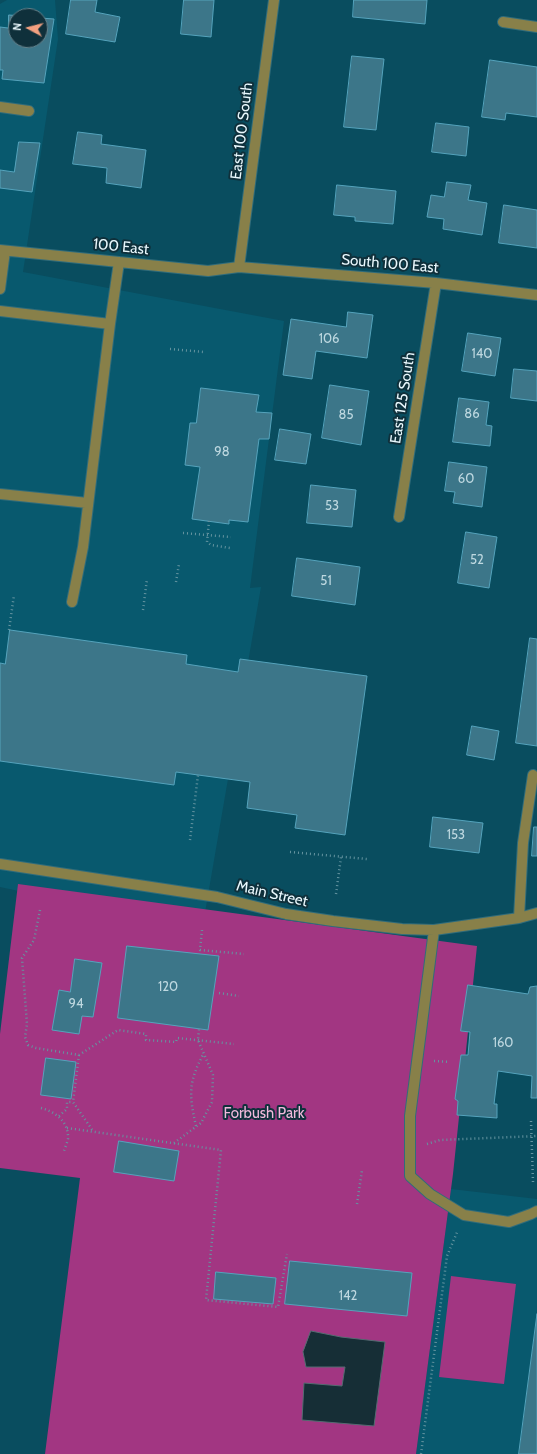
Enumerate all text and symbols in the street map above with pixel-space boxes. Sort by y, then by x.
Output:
north arrow [8,8,48,48]
text: N [10,22,25,31]
street label: East 100 South [227,82,257,180]
street label: 100 East [92,235,150,259]
street label: South 100 East [341,251,439,277]
house number: 106 [319,331,339,347]
house number: 140 [472,346,492,362]
street label: East 125 South [387,351,419,445]
house number: 86 [464,406,480,422]
house number: 85 [339,407,353,423]
house number: 98 [214,444,230,460]
house number: 60 [458,471,474,487]
house number: 53 [325,498,339,514]
house number: 52 [470,552,484,568]
house number: 51 [320,573,332,589]
house number: 153 [447,827,465,843]
street label: Main Street [235,877,309,911]
house number: 120 [158,979,178,995]
house number: 94 [69,996,83,1012]
house number: 160 [493,1035,513,1051]
park label: Forbush Park [223,1105,305,1123]
house number: 142 [339,1288,357,1304]

